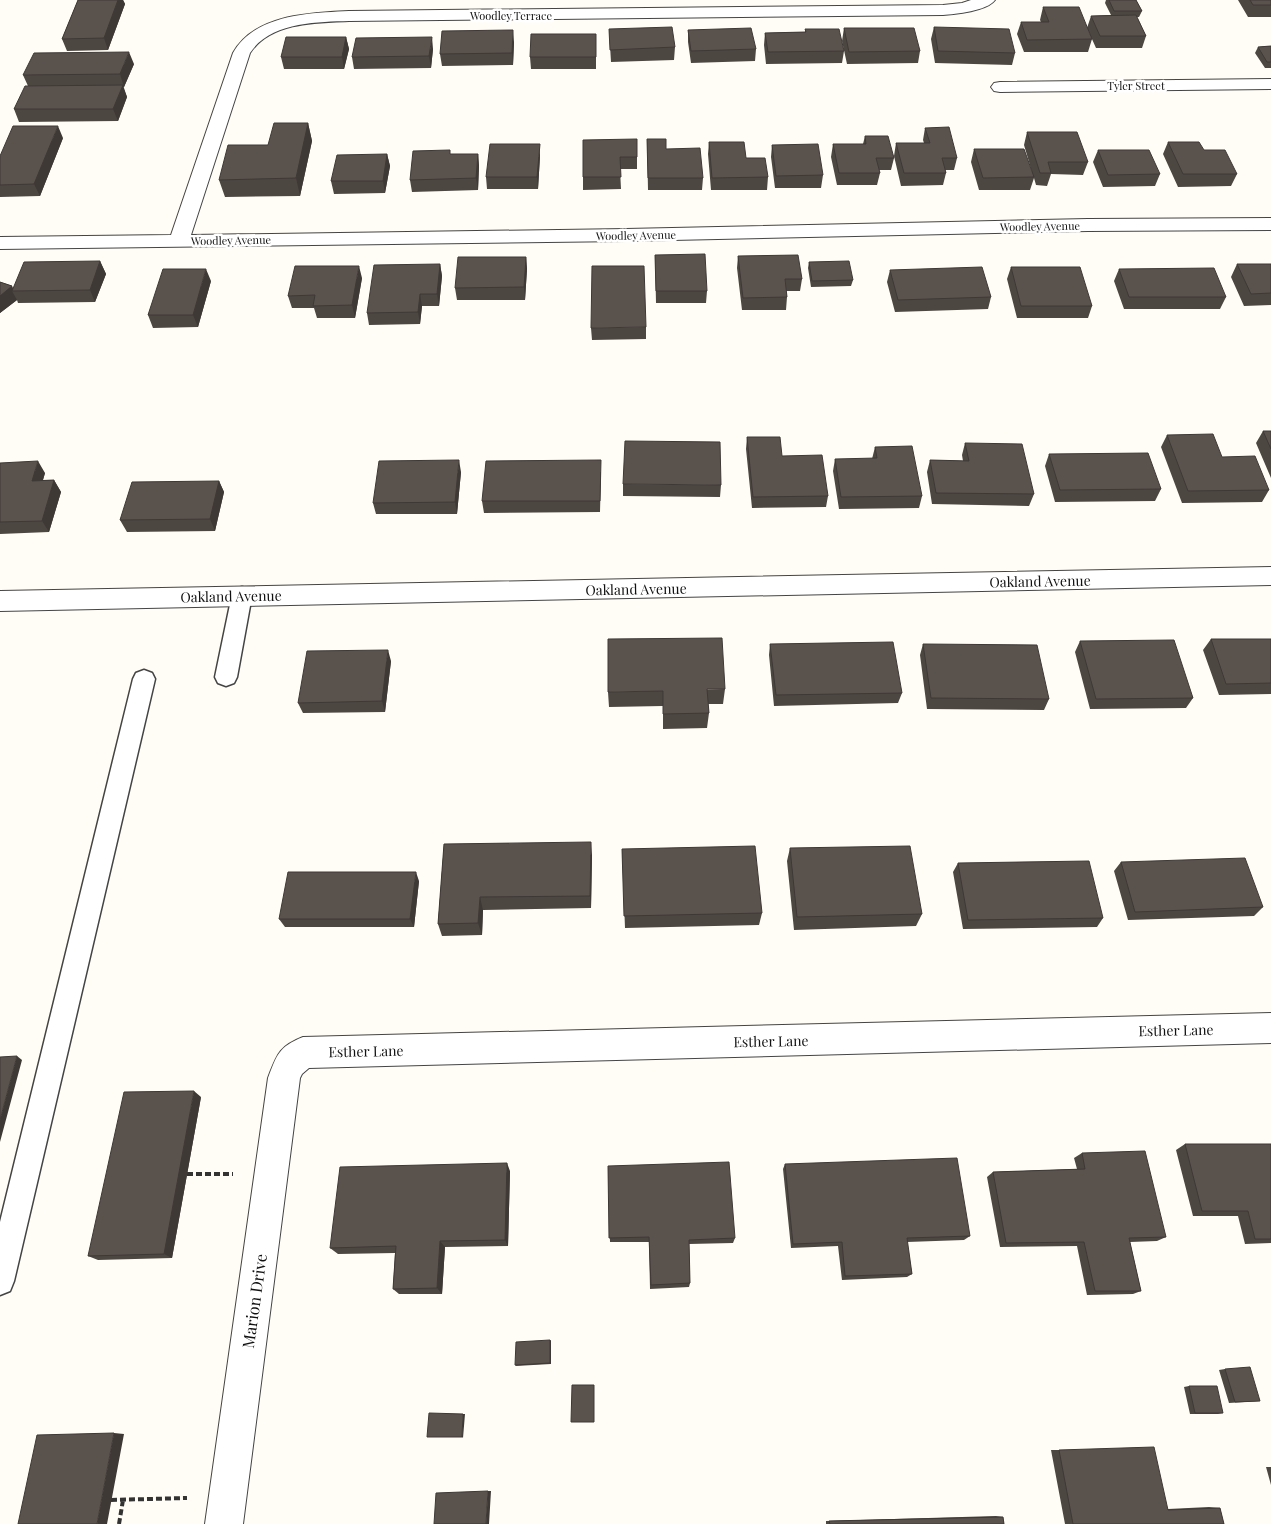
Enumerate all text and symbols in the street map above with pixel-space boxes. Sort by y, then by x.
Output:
street label: Woodley Terrace [469,8,552,23]
street label: Tyler Street [1107,78,1165,93]
street label: Woodley Avenue [999,218,1081,234]
street label: Woodley Avenue [595,227,677,243]
street label: Woodley Avenue [190,232,272,248]
street label: Oakland Avenue [989,571,1091,591]
street label: Oakland Avenue [585,579,687,599]
street label: Oakland Avenue [180,586,282,606]
street label: Esther Lane [1138,1020,1214,1040]
street label: Esther Lane [733,1031,809,1051]
street label: Esther Lane [328,1041,404,1061]
street label: Marion Drive [237,1252,271,1350]

